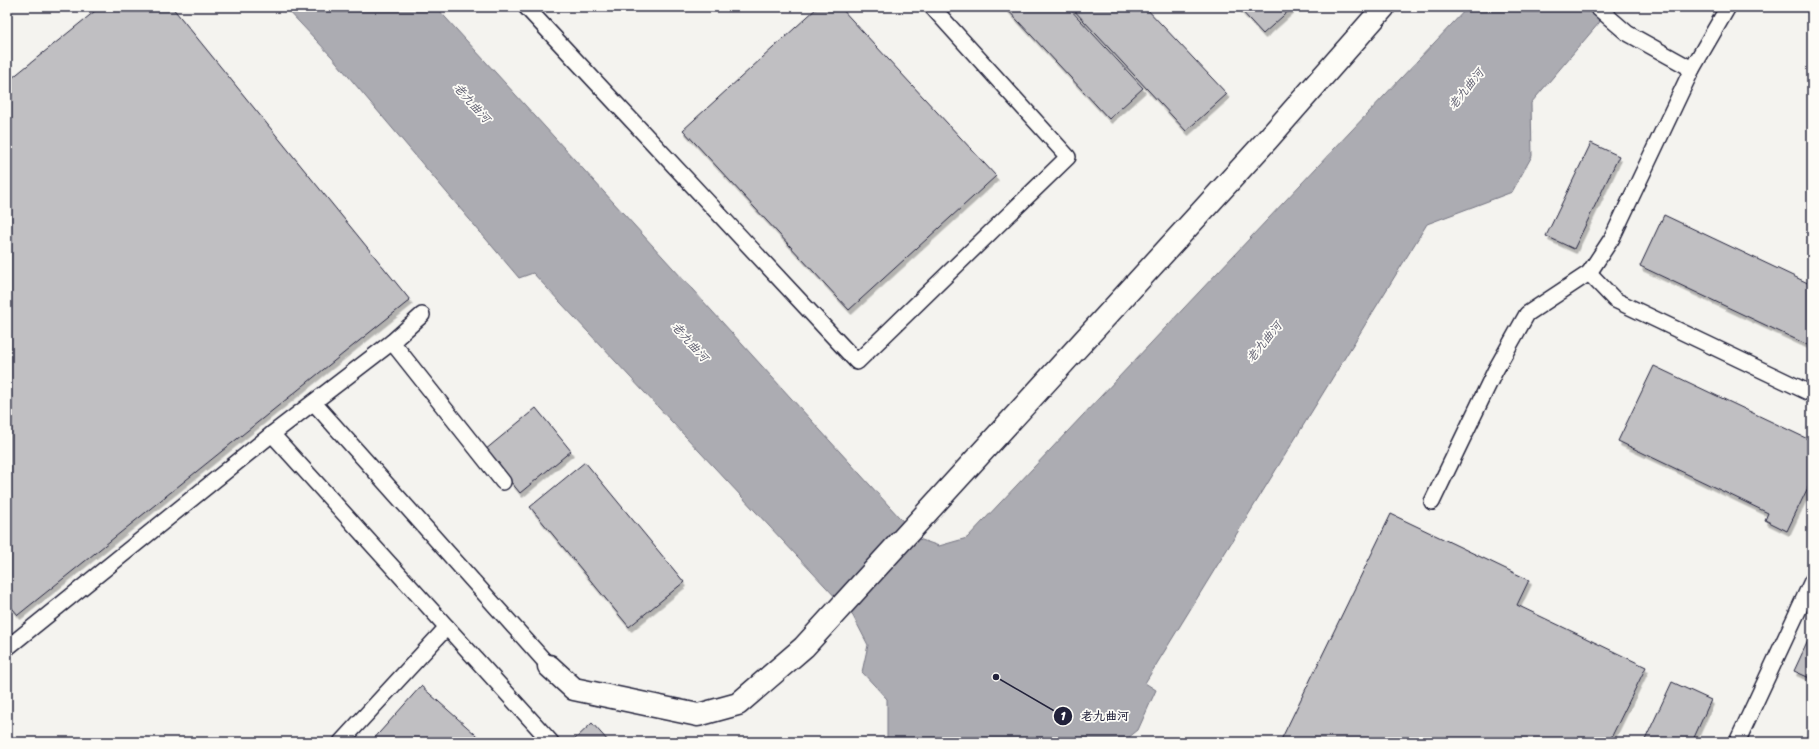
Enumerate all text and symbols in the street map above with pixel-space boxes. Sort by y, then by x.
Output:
water label: 老九曲河 [1442,62,1491,115]
water label: 老九曲河 [448,78,498,130]
water label: 老九曲河 [1240,315,1289,368]
water label: 老九曲河 [666,317,716,369]
callout: 老九曲河 [1053,704,1137,728]
text: 1 [1060,705,1066,727]
text: 老九曲河 [1081,705,1129,727]

